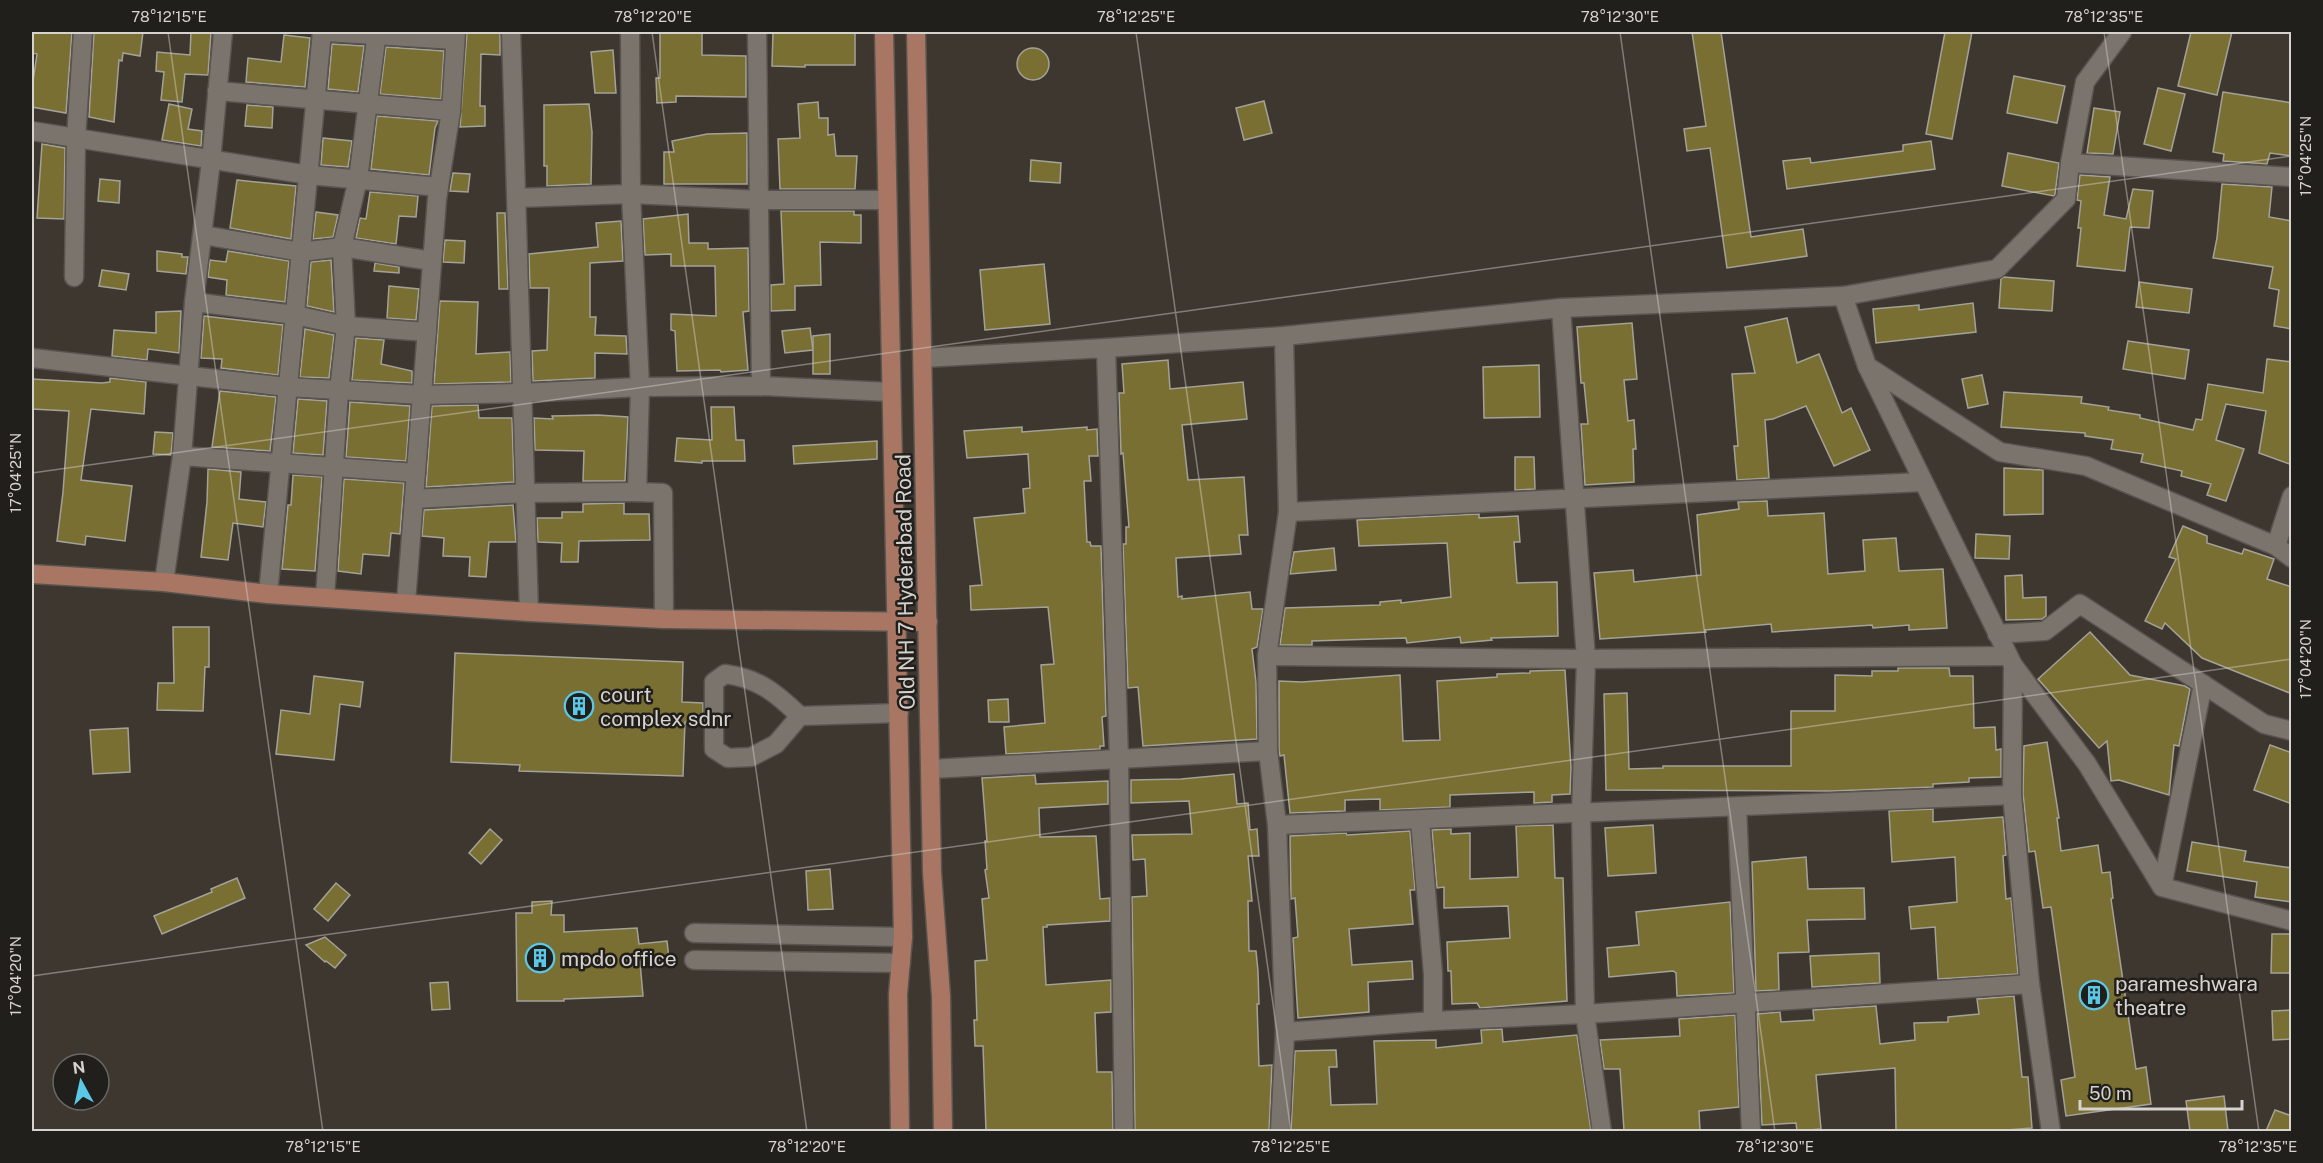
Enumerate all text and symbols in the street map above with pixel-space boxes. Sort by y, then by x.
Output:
text: 78°12'15"E [131,8,207,25]
text: 78°12'20"E [614,8,692,25]
text: 78°12'25"E [1097,8,1175,25]
text: 78°12'30"E [1581,8,1659,25]
text: 78°12'35"E [2065,8,2143,25]
text: 17°04'25"N [2297,116,2314,196]
text: 17°04'25"N [7,433,24,513]
street label: Old NH 7 Hyderabad Road [890,454,920,710]
text: 17°04'20"N [2297,619,2314,699]
place label: court complex sdnr [600,682,731,731]
building icon: court complex sdnr [563,690,595,722]
text: 17°04'20"N [7,936,24,1016]
building icon: mpdo office [524,942,556,974]
place label: mpdo office [561,946,677,971]
place label: parameshwara theatre [2115,971,2258,1020]
building icon: parameshwara theatre [2078,979,2110,1011]
north arrow [51,1052,111,1112]
text: N [71,1057,87,1078]
scale bar [2080,1073,2242,1111]
text: 50 m [2089,1083,2132,1104]
text: 78°12'15"E [285,1138,361,1155]
text: 78°12'20"E [768,1138,846,1155]
text: 78°12'25"E [1252,1138,1330,1155]
text: 78°12'30"E [1736,1138,1814,1155]
text: 78°12'35"E [2219,1138,2297,1155]

